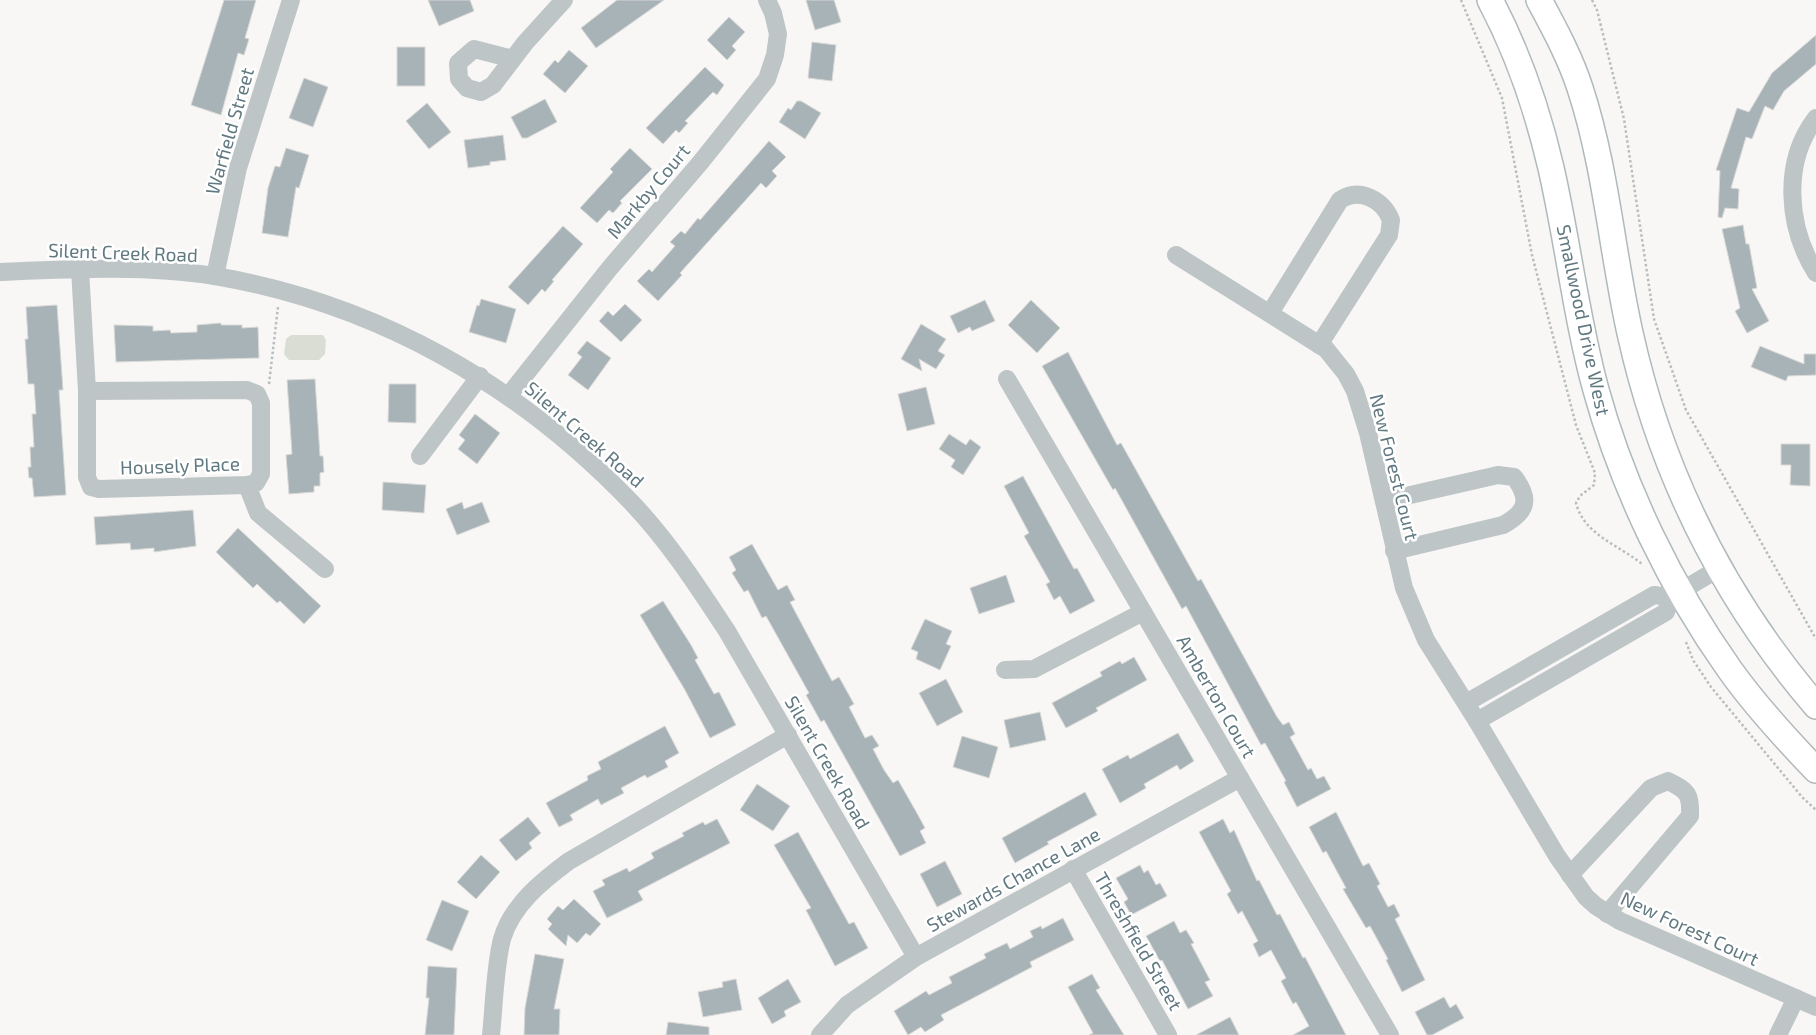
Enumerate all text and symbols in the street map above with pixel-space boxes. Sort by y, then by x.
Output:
street label: Warfield Street [200,65,258,197]
street label: Markby Court [602,139,694,243]
street label: Smallwood Drive West [1552,222,1616,418]
street label: Silent Creek Road [48,238,198,266]
street label: Silent Creek Road [521,376,649,492]
street label: New Forest Court [1366,392,1424,542]
street label: Housely Place [120,451,240,479]
street label: Amberton Court [1173,631,1261,761]
street label: Silent Creek Road [781,691,875,833]
street label: Stewards Chance Lane [922,822,1104,936]
street label: Threshfield Street [1090,868,1188,1014]
street label: New Forest Court [1617,886,1763,970]

